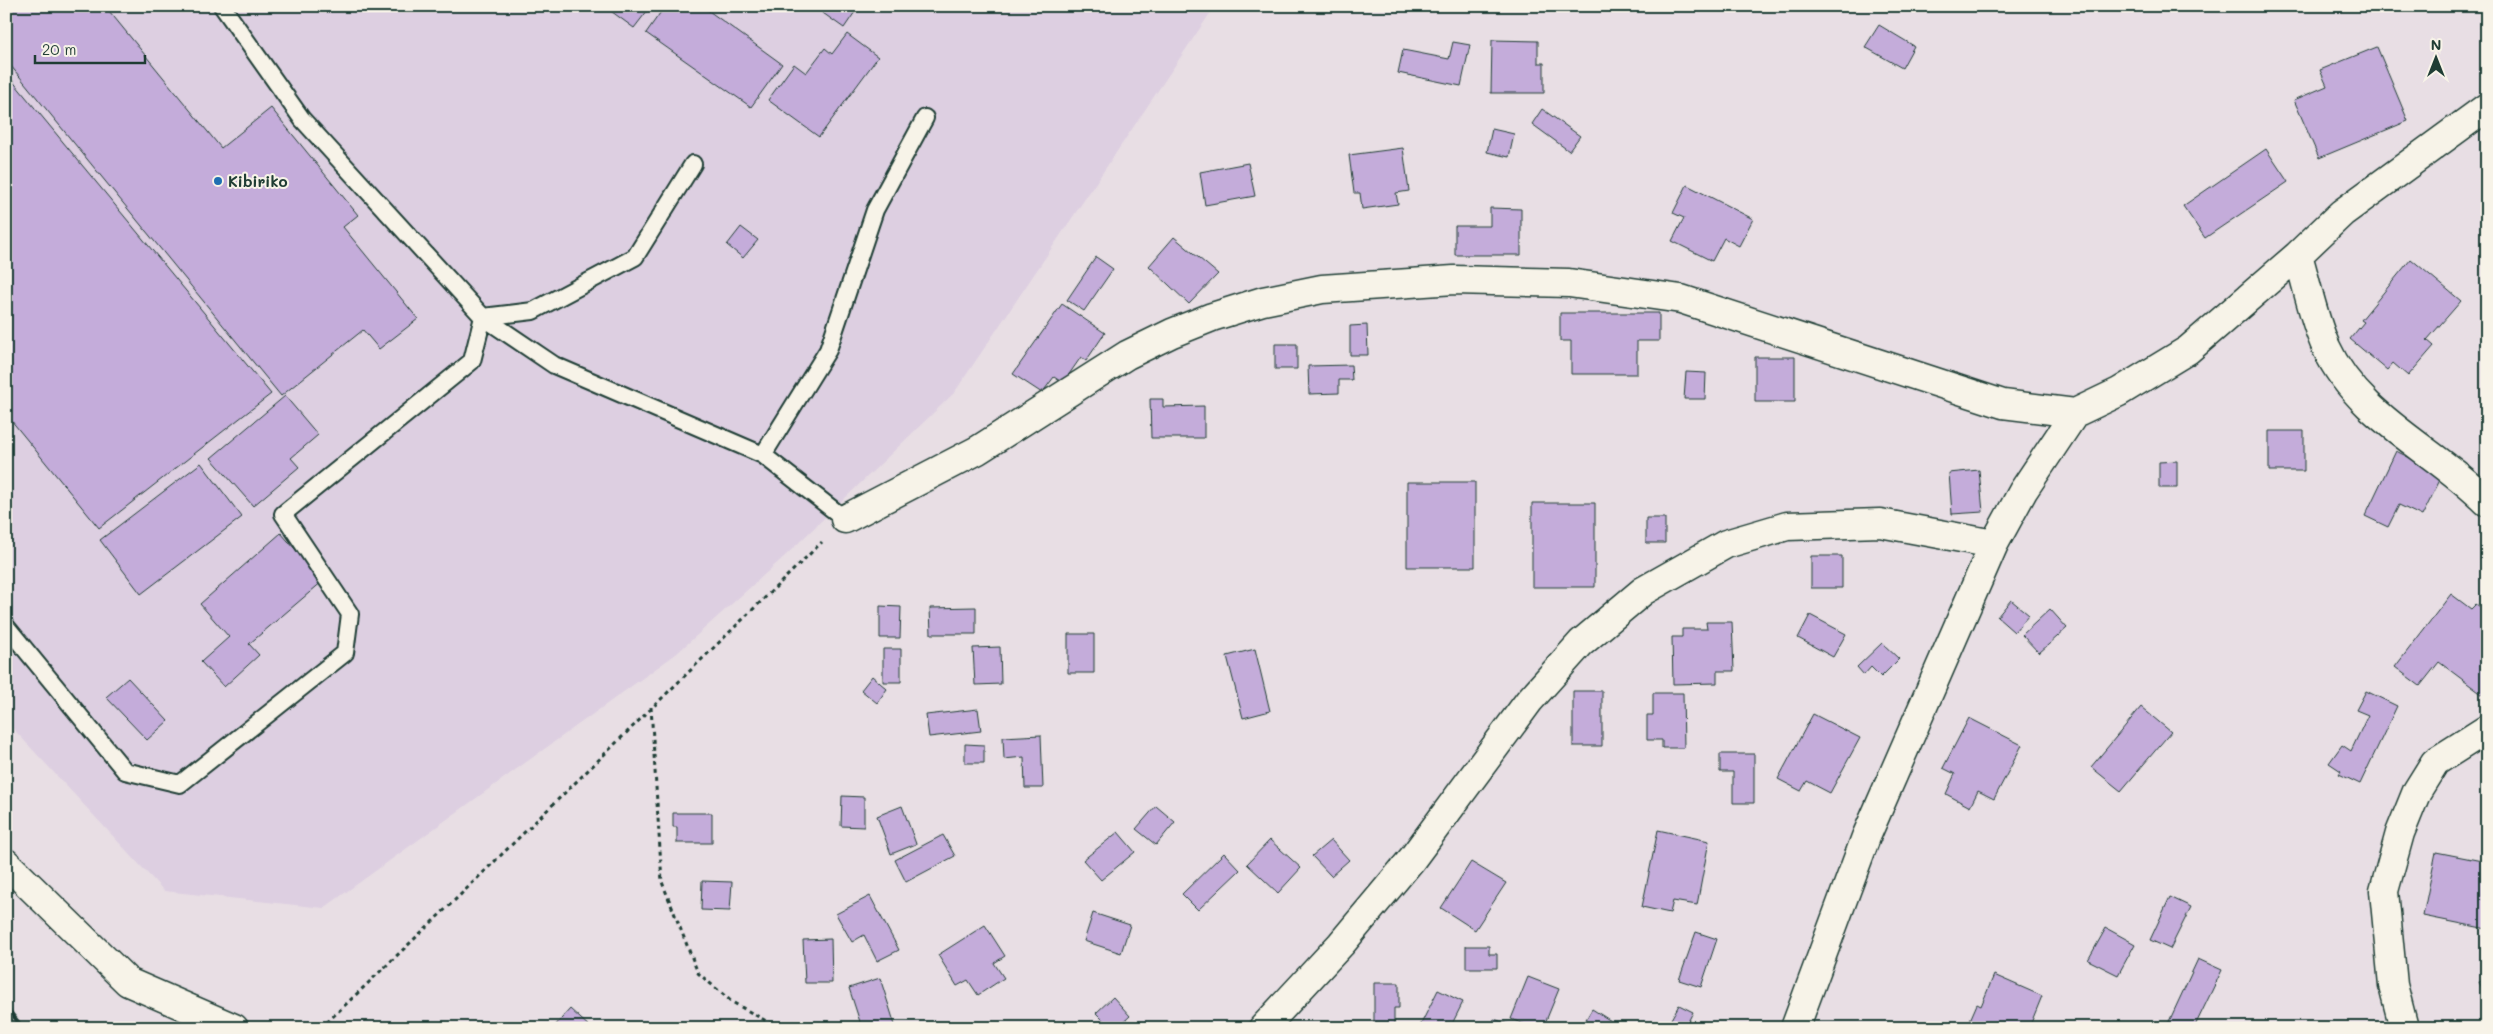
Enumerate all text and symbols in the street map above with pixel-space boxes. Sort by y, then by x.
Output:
scale bar [35,32,145,64]
north arrow [2410,32,2460,82]
text: N [2431,35,2441,54]
text: 20 m [42,39,76,59]
place label: Kibiriko [228,171,288,191]
marker: Kibiriko [212,175,224,187]

